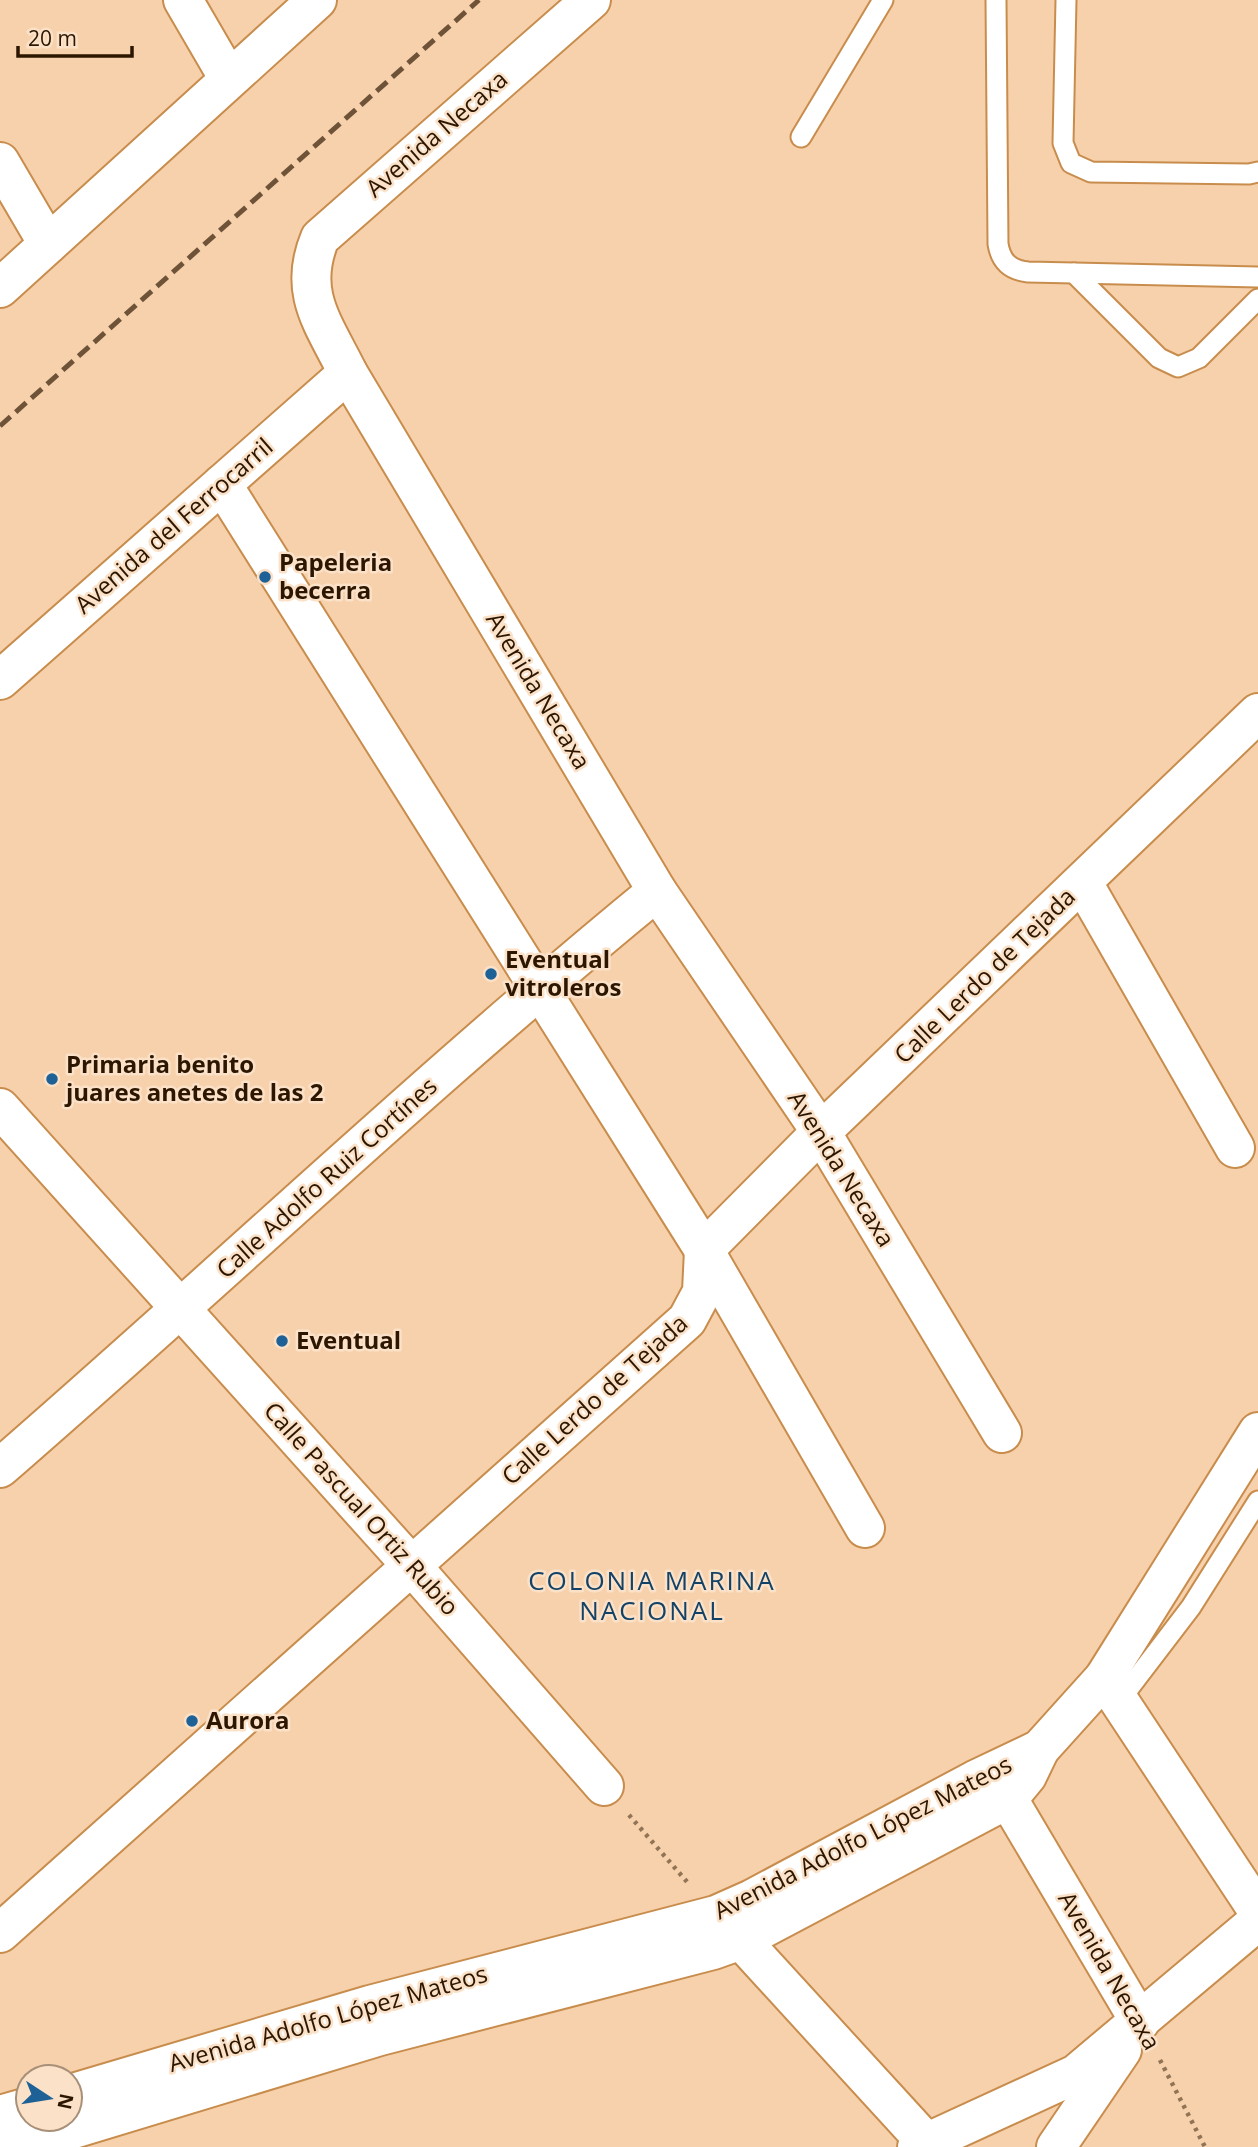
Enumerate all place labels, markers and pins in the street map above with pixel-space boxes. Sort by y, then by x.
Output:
place label: Papeleria becerra [279,545,392,606]
marker: Papeleria becerra [257,569,273,585]
place label: Eventual vitroleros [505,942,621,1003]
marker: Eventual vitroleros [483,966,499,982]
place label: Primaria benito juares anetes de las 2 [64,1047,323,1108]
marker: Primaria benito juares anetes de las 2 [44,1071,60,1087]
place label: Eventual [296,1323,401,1356]
marker: Eventual [274,1333,290,1349]
place label: Aurora [206,1703,289,1736]
marker: Aurora [184,1713,200,1729]

